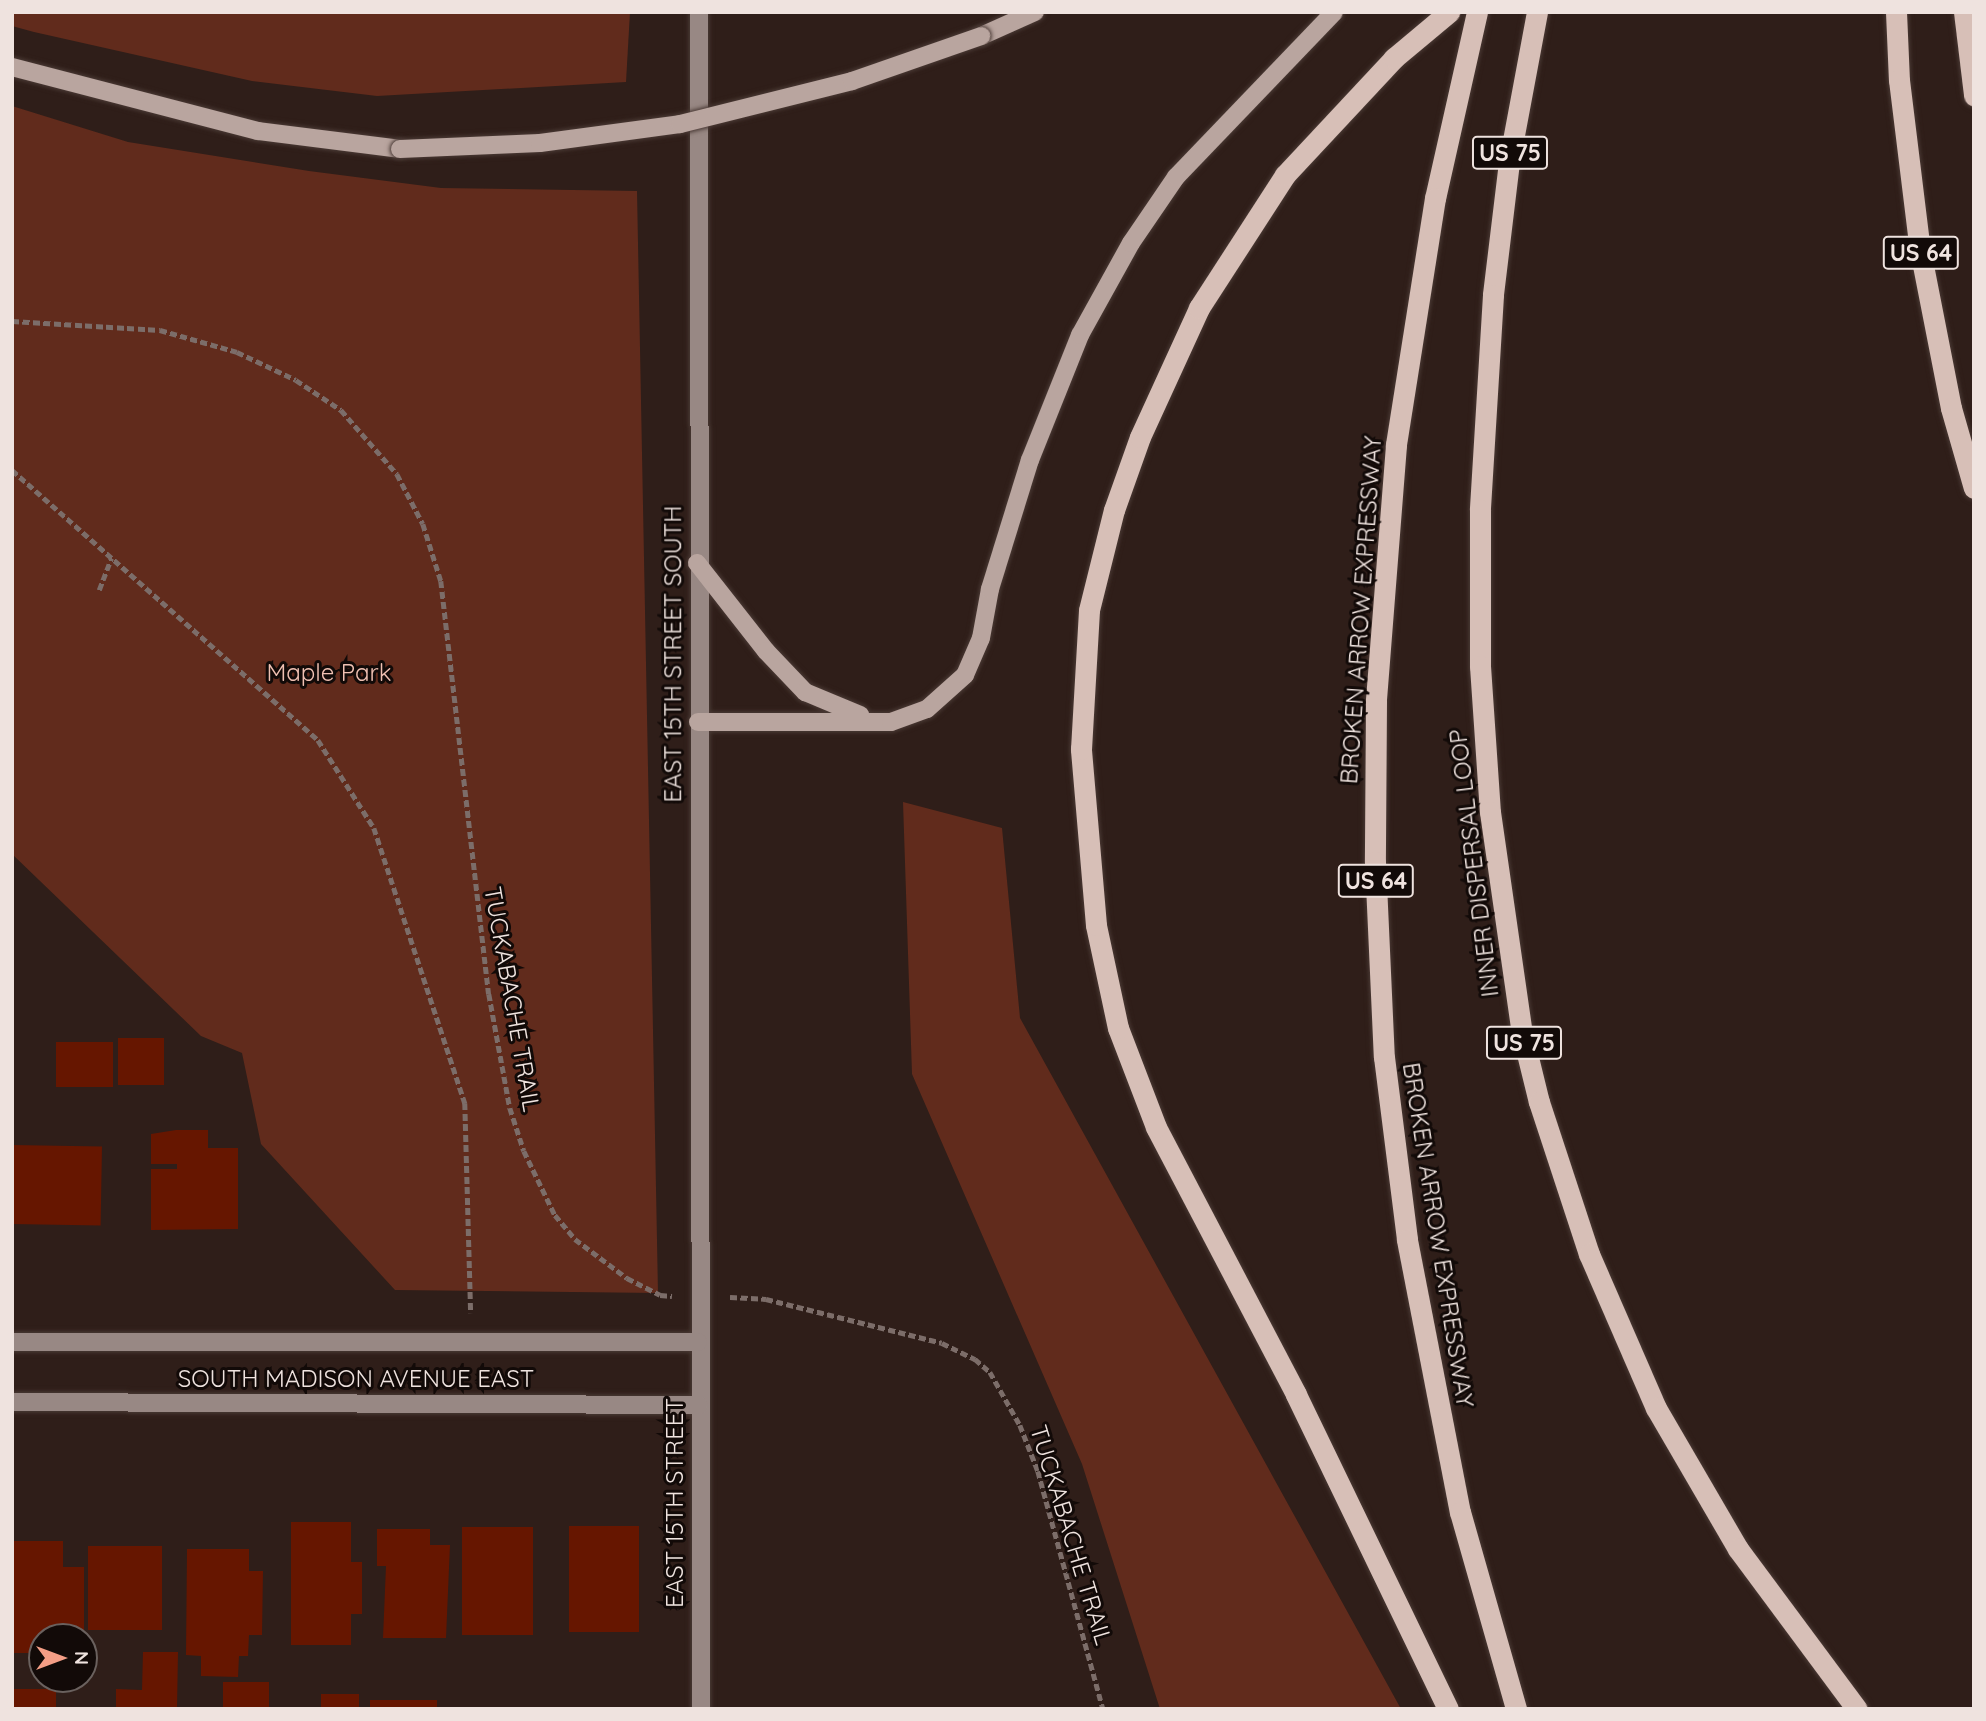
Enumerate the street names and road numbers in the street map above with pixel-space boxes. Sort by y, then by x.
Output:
road number: US 75 [1472,134,1548,172]
road number: US 64 [1882,234,1960,272]
street label: BROKEN ARROW EXPRESSWAY [1334,435,1388,785]
street label: EAST 15TH STREET SOUTH [659,505,687,803]
street label: INNER DISPERSAL LOOP [1443,727,1505,999]
road number: US 64 [1338,862,1414,900]
street label: TUCKABACHE TRAIL [478,884,546,1114]
road number: US 75 [1486,1024,1562,1062]
street label: BROKEN ARROW EXPRESSWAY [1396,1060,1480,1410]
street label: SOUTH MADISON AVENUE EAST [178,1365,534,1393]
street label: EAST 15TH STREET [661,1398,689,1608]
street label: TUCKABACHE TRAIL [1024,1422,1118,1648]

